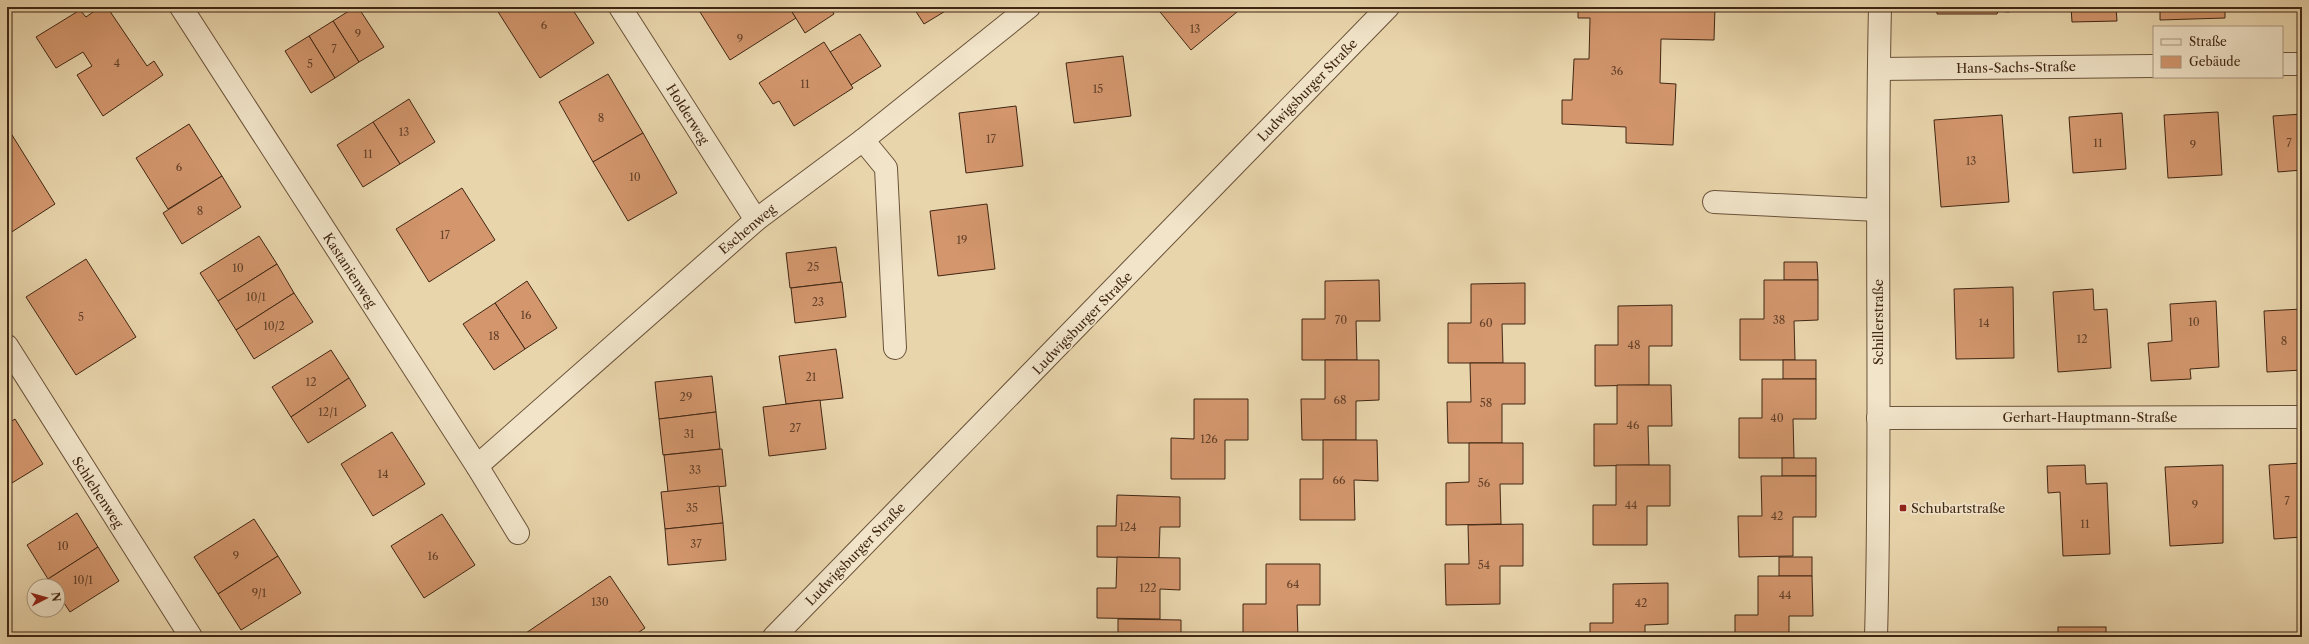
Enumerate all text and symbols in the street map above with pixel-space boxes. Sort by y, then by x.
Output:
house number: 6 [541,18,548,32]
house number: 13 [1190,22,1200,36]
legend [2153,26,2283,78]
house number: 9 [355,27,361,41]
house number: 9 [737,32,743,46]
text: Straße [2189,34,2227,49]
street label: Ludwigsburger Straße [1254,35,1360,145]
house number: 7 [331,42,337,56]
text: Gebäude [2189,54,2241,69]
house number: 4 [114,56,120,70]
house number: 5 [307,57,313,71]
street label: Hans-Sachs-Straße [1956,58,2076,76]
house number: 36 [1611,64,1624,78]
house number: 11 [800,77,810,91]
street label: Holderweg [663,81,713,147]
house number: 15 [1093,82,1103,96]
house number: 8 [598,111,604,125]
house number: 13 [399,125,409,139]
house number: 17 [986,132,997,146]
house number: 11 [2093,136,2103,150]
house number: 7 [2286,136,2292,150]
house number: 9 [2190,138,2196,152]
house number: 11 [363,147,373,161]
house number: 13 [1966,154,1976,168]
house number: 6 [176,160,183,174]
house number: 10 [629,170,641,184]
street label: Eschenweg [715,201,779,257]
house number: 8 [197,204,203,218]
house number: 17 [440,228,451,242]
street label: Kastanienweg [320,230,380,310]
house number: 19 [956,233,968,247]
house number: 25 [807,260,819,274]
house number: 10 [232,261,244,275]
street label: Ludwigsburger Straße [1029,268,1135,378]
street label: Schillerstraße [1870,279,1886,365]
house number: 10/1 [246,290,266,304]
house number: 23 [812,295,824,309]
house number: 16 [520,308,532,322]
house number: 5 [78,310,84,324]
house number: 70 [1335,313,1347,327]
house number: 38 [1773,313,1785,327]
house number: 10 [2188,315,2200,329]
house number: 60 [1479,316,1493,330]
house number: 14 [1979,316,1989,330]
house number: 10/2 [263,319,285,333]
house number: 18 [488,329,500,343]
house number: 12 [2077,332,2087,346]
house number: 8 [2281,334,2287,348]
house number: 48 [1628,338,1640,352]
house number: 21 [806,370,817,384]
house number: 12 [306,375,316,389]
house number: 29 [680,390,692,404]
house number: 68 [1334,393,1346,407]
house number: 58 [1480,396,1492,410]
house number: 12/1 [318,405,338,419]
street label: Gerhart-Hauptmann-Straße [2003,409,2177,425]
house number: 40 [1770,411,1784,425]
house number: 46 [1627,418,1640,432]
house number: 27 [789,421,801,435]
house number: 31 [684,427,695,441]
house number: 126 [1200,432,1218,446]
street label: Schlehenweg [69,453,127,531]
house number: 33 [689,463,701,477]
house number: 14 [378,467,388,481]
house number: 66 [1333,473,1346,487]
house number: 56 [1478,476,1491,490]
house number: 7 [2284,494,2290,508]
house number: 44 [1625,498,1637,512]
house number: 9 [2192,498,2198,512]
street label: Ludwigsburger Straße [802,499,908,609]
place label: Schubartstraße [1911,500,2005,516]
house number: 35 [686,501,698,515]
marker: Schubartstraße [1898,503,1908,513]
house number: 42 [1771,509,1783,523]
house number: 11 [2080,517,2090,531]
house number: 124 [1119,520,1137,534]
house number: 37 [690,537,702,551]
house number: 10 [57,539,69,553]
house number: 9 [233,549,239,563]
house number: 16 [427,549,439,563]
house number: 54 [1478,558,1490,572]
house number: 10/1 [73,573,93,587]
house number: 64 [1287,577,1299,591]
north arrow [26,578,66,618]
house number: 122 [1139,581,1157,595]
house number: 9/1 [252,586,267,600]
house number: 44 [1779,588,1791,602]
text: N [48,591,63,603]
house number: 130 [591,595,609,609]
house number: 42 [1635,596,1647,610]

